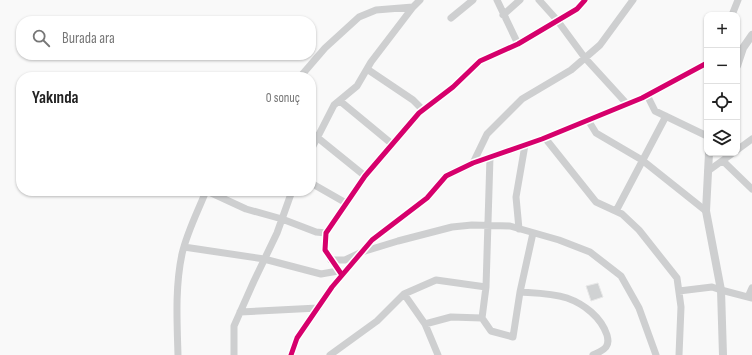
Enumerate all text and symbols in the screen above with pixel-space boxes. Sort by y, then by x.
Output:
map controls [704,12,740,156]
button: + [704,12,740,48]
search box [16,16,316,60]
icon: search [30,27,52,49]
text: Burada ara [62,29,115,48]
button: − [704,48,740,84]
button: locate [704,84,740,120]
text: Yakında [32,88,79,108]
text: 0 sonuç [266,90,300,106]
button: layers [704,120,740,156]

